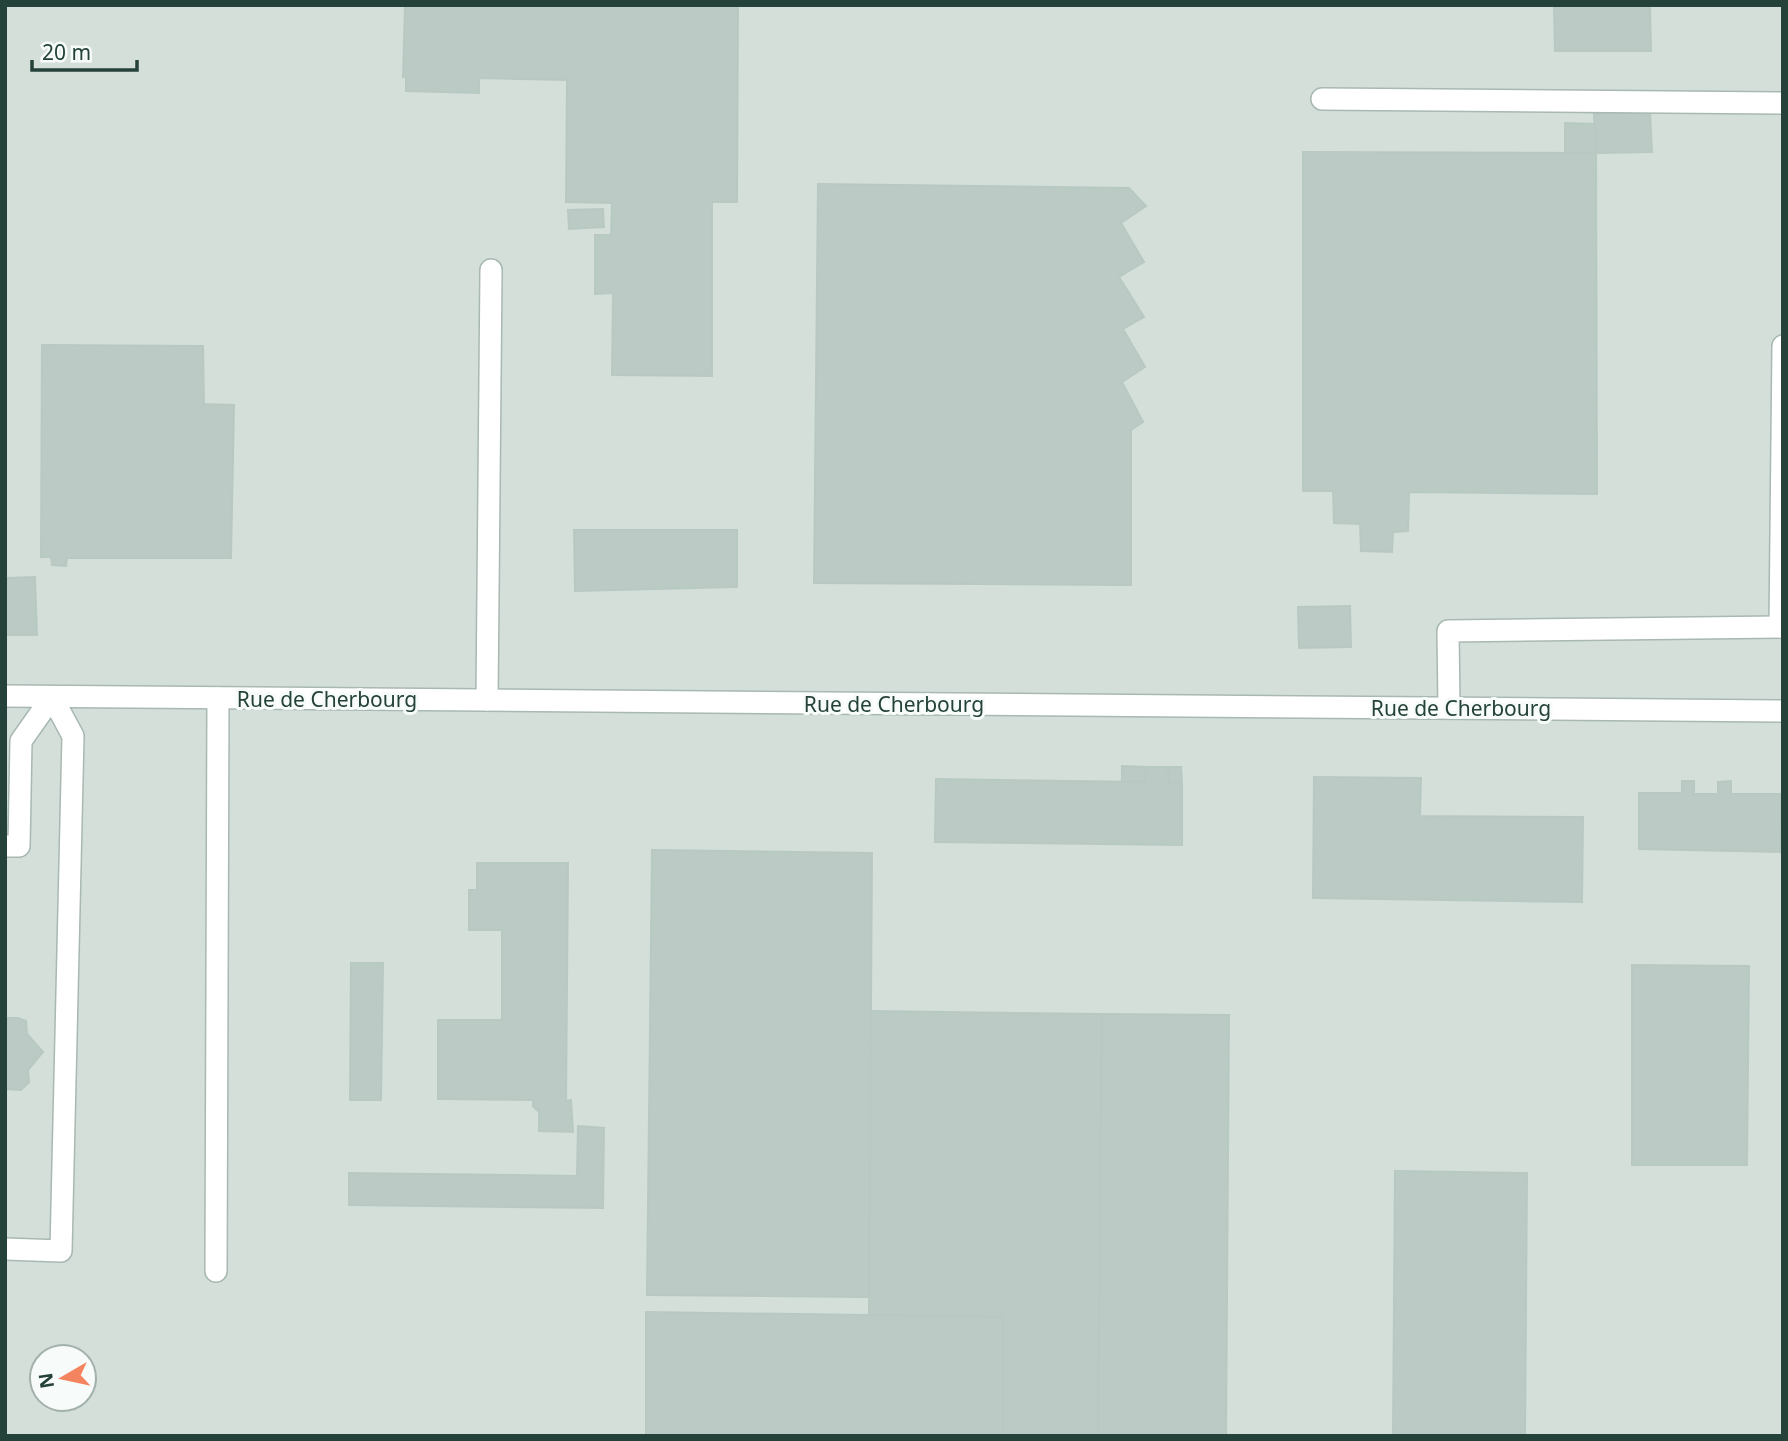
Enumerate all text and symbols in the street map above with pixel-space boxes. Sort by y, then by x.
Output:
scale bar [32,28,136,72]
text: 20 m [42,38,91,66]
street label: Rue de Cherbourg [237,685,417,713]
street label: Rue de Cherbourg [804,690,984,718]
street label: Rue de Cherbourg [1371,694,1551,722]
north arrow [28,1343,98,1413]
text: N [32,1371,60,1390]

